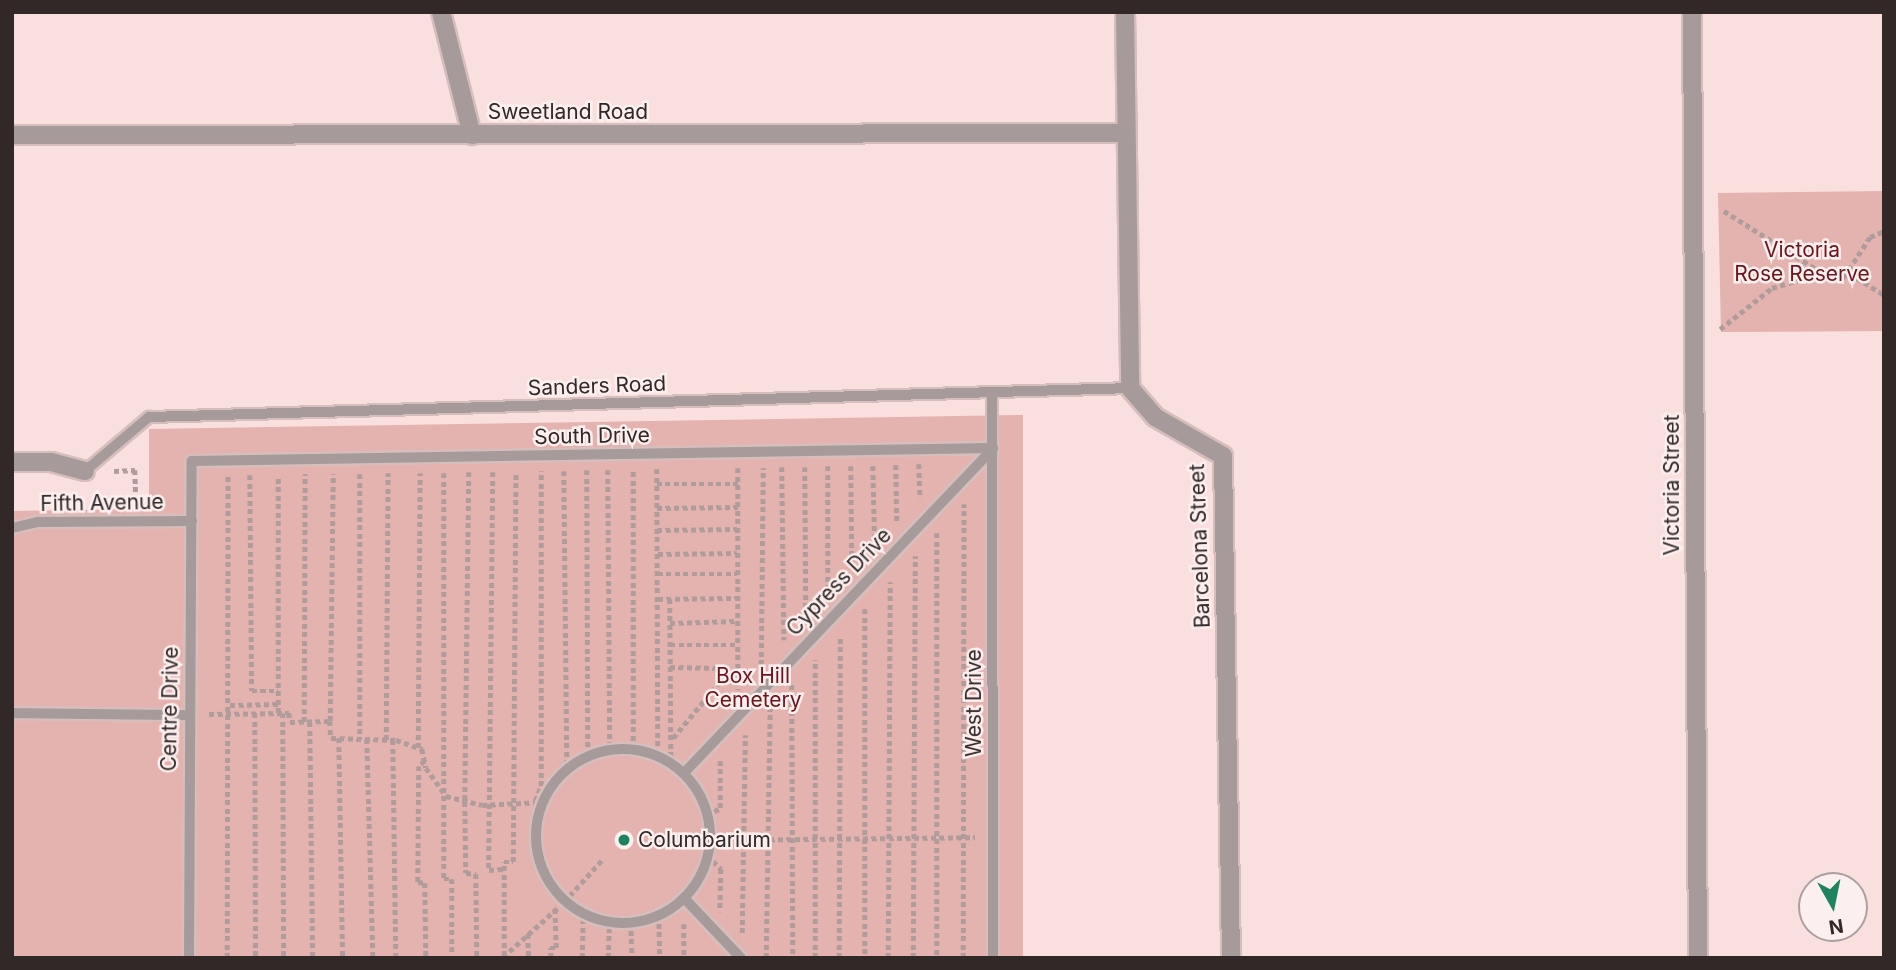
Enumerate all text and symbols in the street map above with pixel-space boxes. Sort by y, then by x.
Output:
street label: Sweetland Road [488,99,648,125]
park label: Victoria Rose Reserve [1734,237,1870,287]
street label: Sanders Road [527,371,667,401]
street label: Victoria Street [1659,414,1685,556]
street label: South Drive [534,422,650,450]
street label: Barcelona Street [1185,463,1215,629]
street label: Fifth Avenue [40,489,164,517]
street label: Cypress Drive [781,523,897,641]
street label: Centre Drive [156,646,184,772]
street label: West Drive [961,649,987,757]
park label: Box Hill Cemetery [704,663,802,713]
place label: Columbarium [638,827,771,853]
marker: Columbarium [616,832,632,848]
north arrow [1798,872,1868,942]
text: N [1827,914,1845,939]

